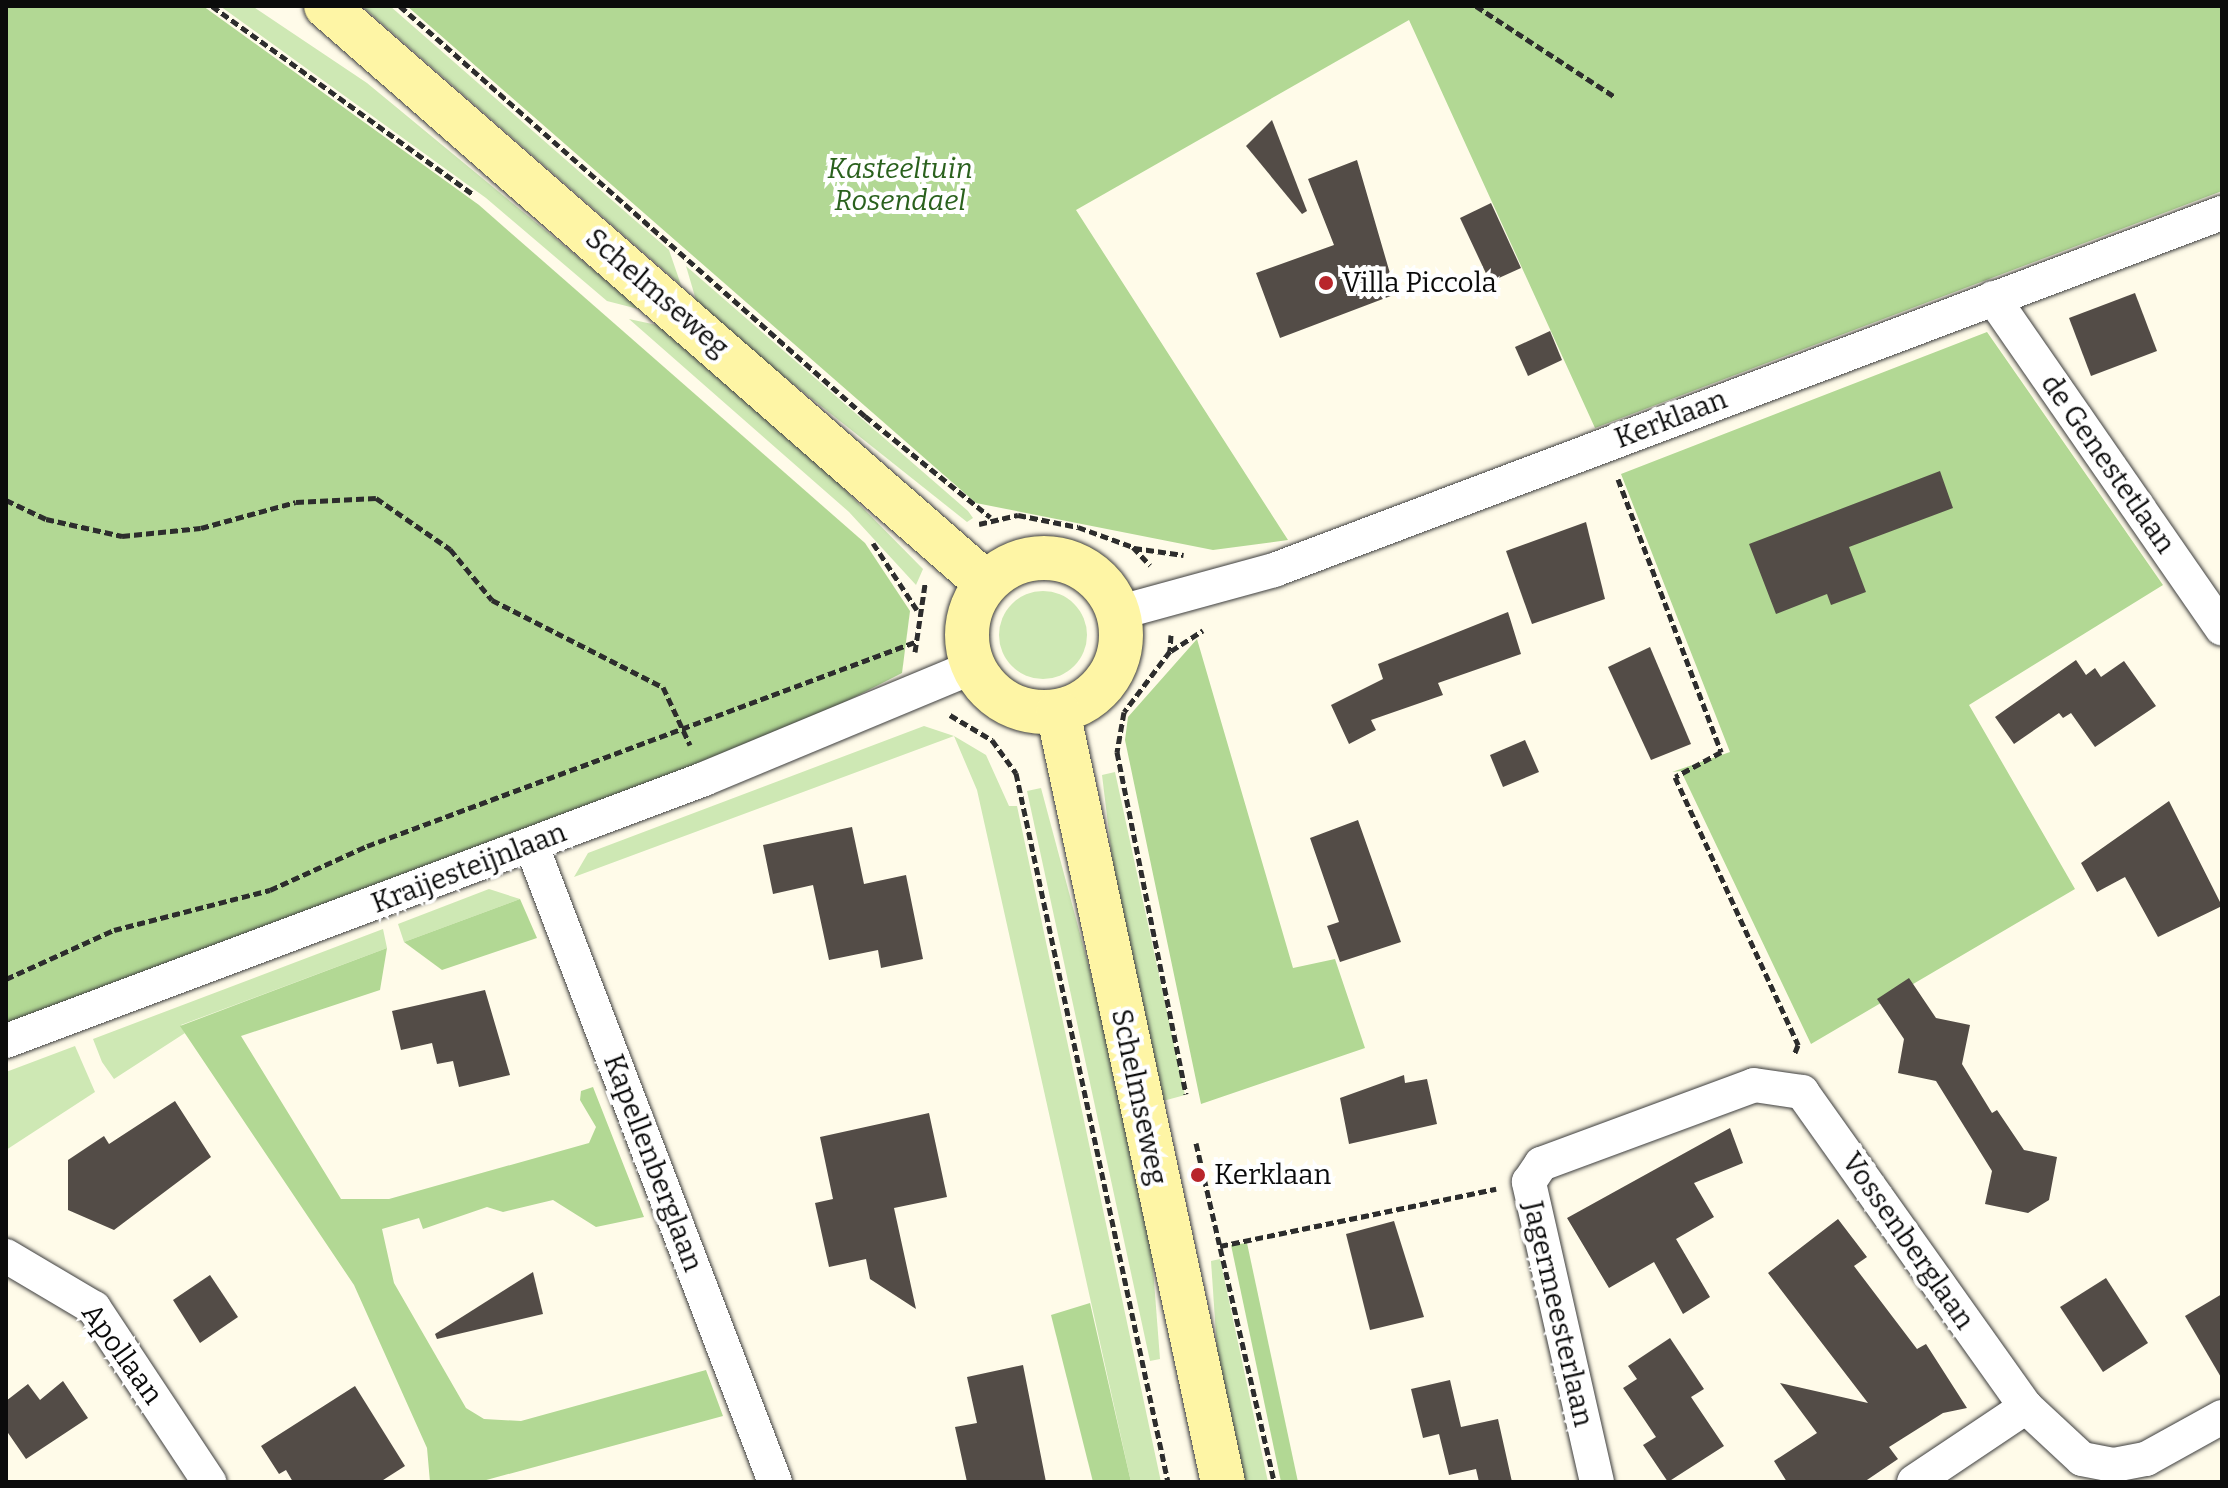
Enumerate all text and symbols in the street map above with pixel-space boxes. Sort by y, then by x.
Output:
park label: Kasteeltuin Rosendael [827,152,973,218]
street label: Schelmseweg [579,222,735,364]
place label: Villa Piccola [1342,266,1497,300]
marker: Villa Piccola [1317,274,1335,292]
street label: de Genestetlaan [2034,368,2182,560]
street label: Kerklaan [1610,382,1732,456]
street label: Kraijesteijnlaan [367,815,571,921]
street label: Schelmseweg [1104,1006,1174,1188]
street label: Kapellenberglaan [596,1050,710,1276]
street label: Vossenberglaan [1835,1146,1981,1336]
place label: Kerklaan [1214,1158,1331,1192]
marker: Kerklaan [1189,1166,1207,1184]
street label: Jagermeesterlaan [1516,1198,1600,1430]
street label: Apollaan [74,1297,170,1411]

